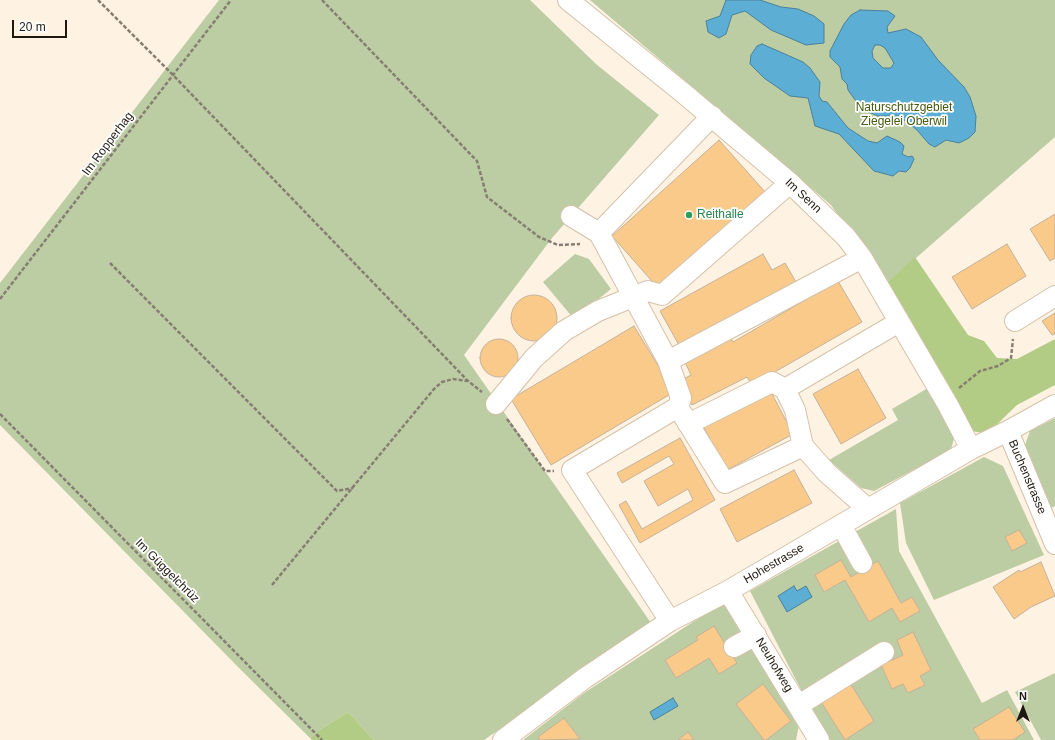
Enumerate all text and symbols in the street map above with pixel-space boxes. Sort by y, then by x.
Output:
scale bar [14,12,69,38]
text: 20 m [19,20,46,34]
park label: Naturschutzgebiet Ziegelei Oberwil [856,101,952,129]
street label: Im Ropperhag [79,109,137,179]
street label: Im Senn [782,175,824,217]
place label: Reithalle [697,208,744,222]
marker: Reithalle [684,210,694,220]
street label: Buchenstrasse [1005,438,1049,516]
street label: Im Güggelchrüz [132,536,202,606]
street label: Hohestrasse [741,541,807,587]
street label: Neuhofweg [752,635,796,695]
north arrow [1003,688,1043,728]
text: N [1019,690,1027,702]

